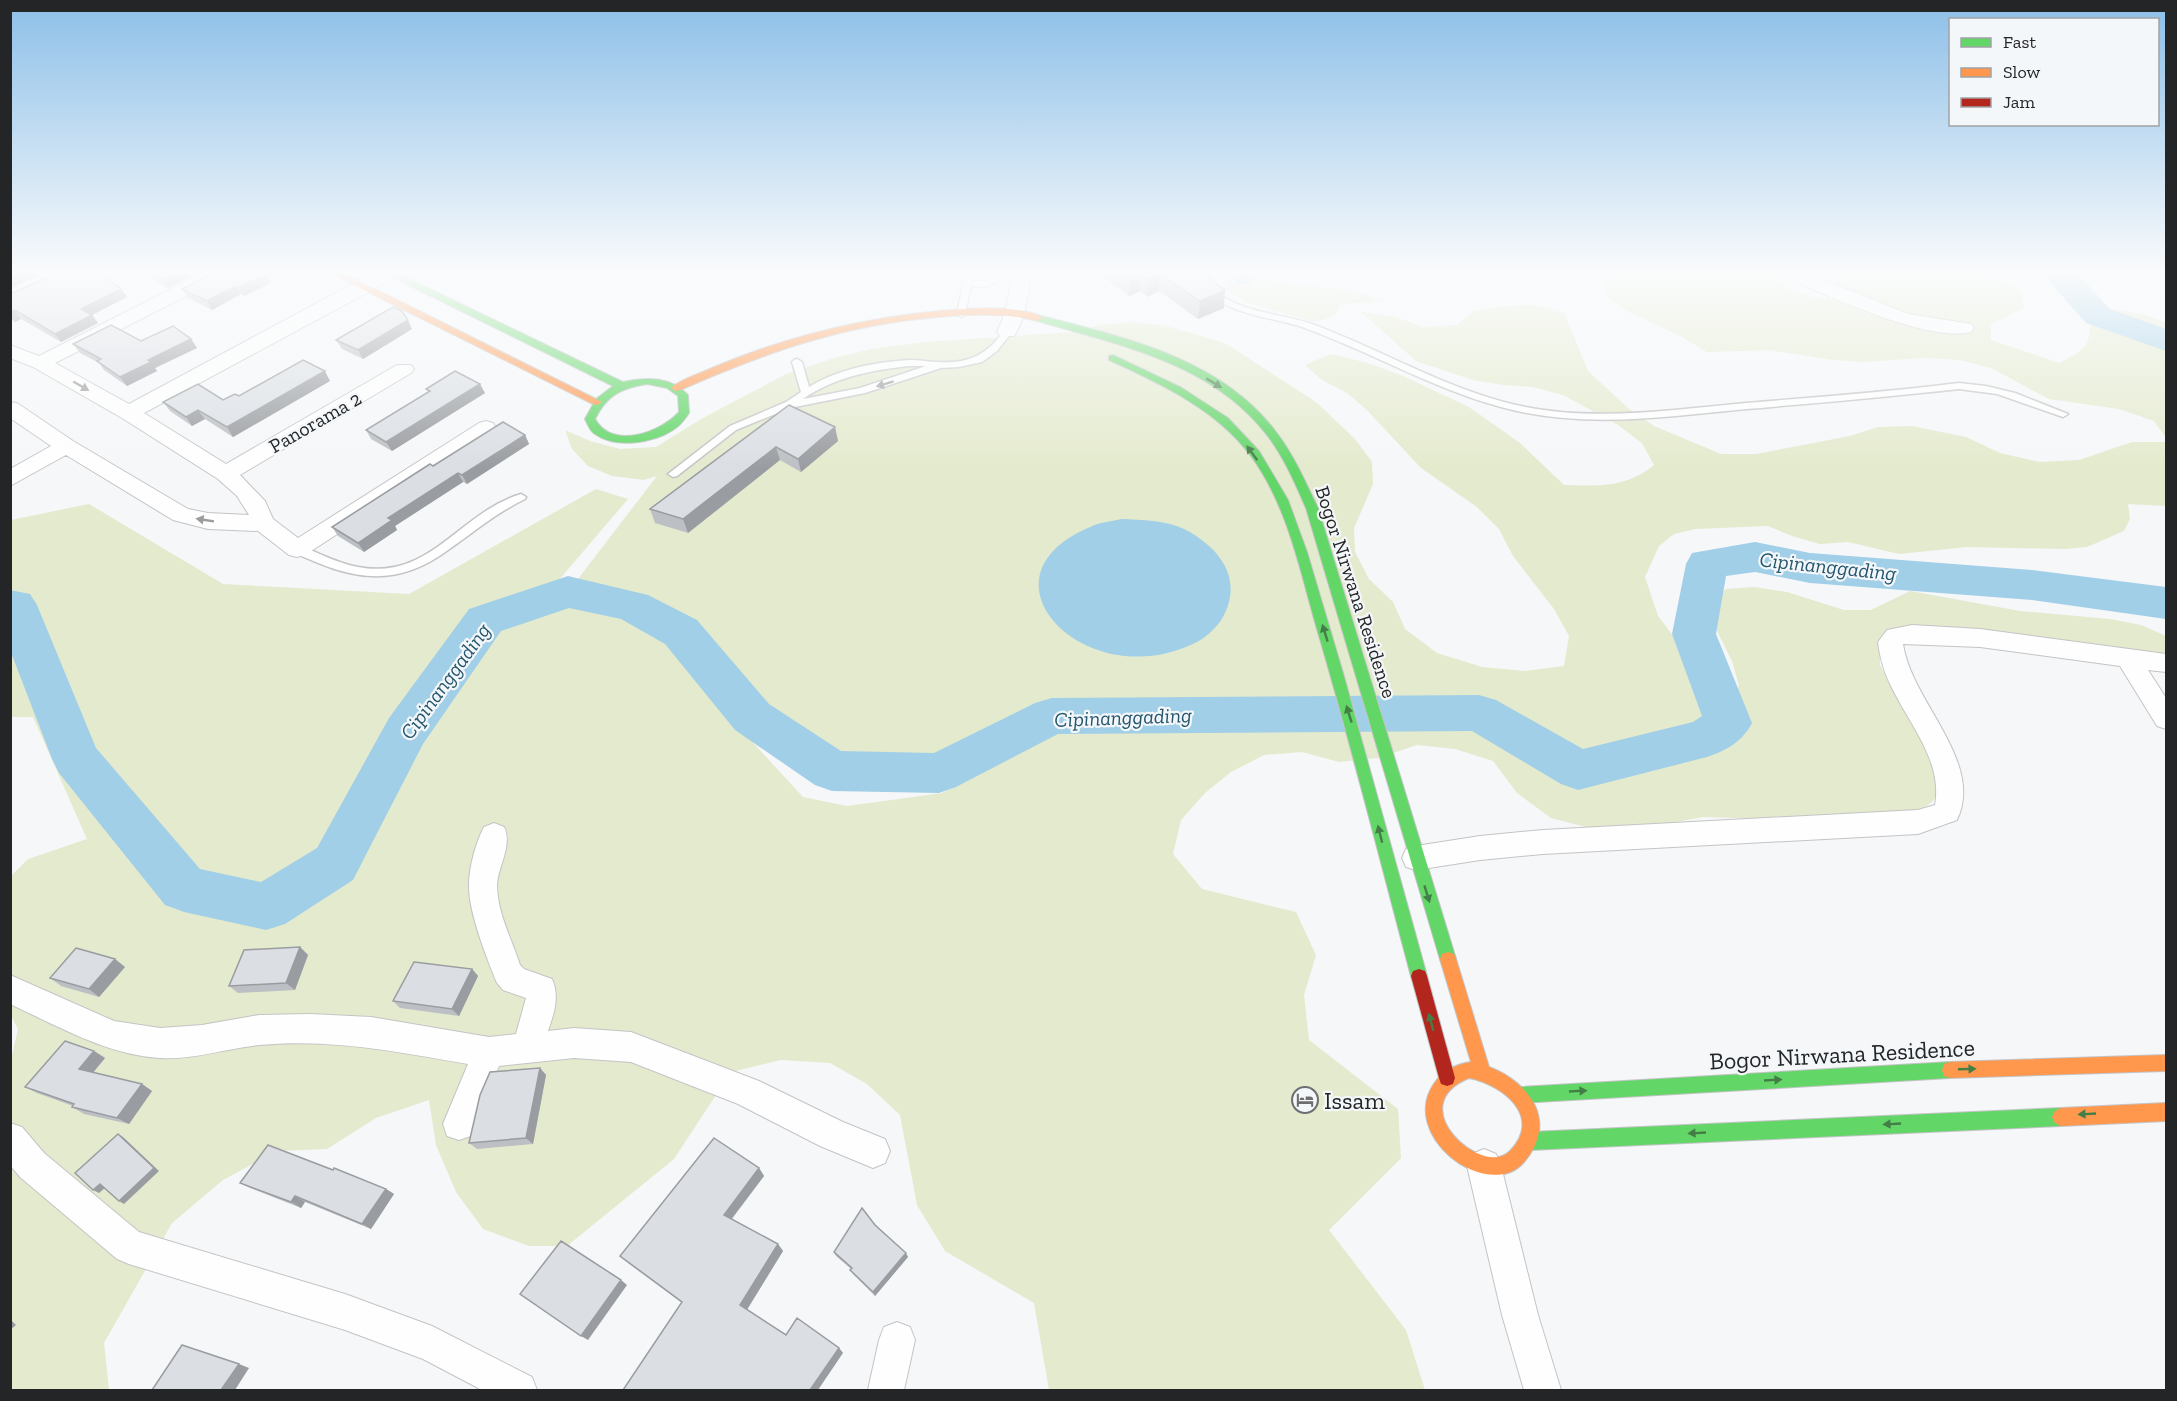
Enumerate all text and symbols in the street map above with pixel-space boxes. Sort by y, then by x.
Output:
legend [1949,18,2159,126]
text: Fast [2003,31,2036,53]
text: Slow [2003,61,2040,83]
text: Jam [2003,91,2035,113]
one-way arrow [1206,377,1222,388]
one-way arrow [875,380,893,389]
one-way arrow [73,381,90,391]
street label: Panorama 2 [265,386,365,458]
one-way arrow [1246,446,1258,462]
street label: Bogor Nirwana Residence [1310,483,1402,701]
one-way arrow [195,515,214,524]
water label: Cipinanggading [1758,546,1898,586]
water label: Cipinanggading [395,618,496,744]
one-way arrow [1320,624,1329,642]
water label: Cipinanggading [1054,702,1192,732]
one-way arrow [1344,705,1353,723]
one-way arrow [1375,825,1385,843]
one-way arrow [1423,885,1433,903]
one-way arrow [1426,1013,1436,1031]
street label: Bogor Nirwana Residence [1708,1033,1976,1075]
one-way arrow [1958,1064,1977,1074]
one-way arrow [1763,1075,1782,1085]
hotel icon: Issam [1290,1085,1320,1115]
place label: Issam [1324,1086,1385,1115]
one-way arrow [1569,1087,1588,1096]
one-way arrow [2078,1110,2097,1119]
one-way arrow [1883,1119,1902,1128]
one-way arrow [1688,1128,1707,1137]

